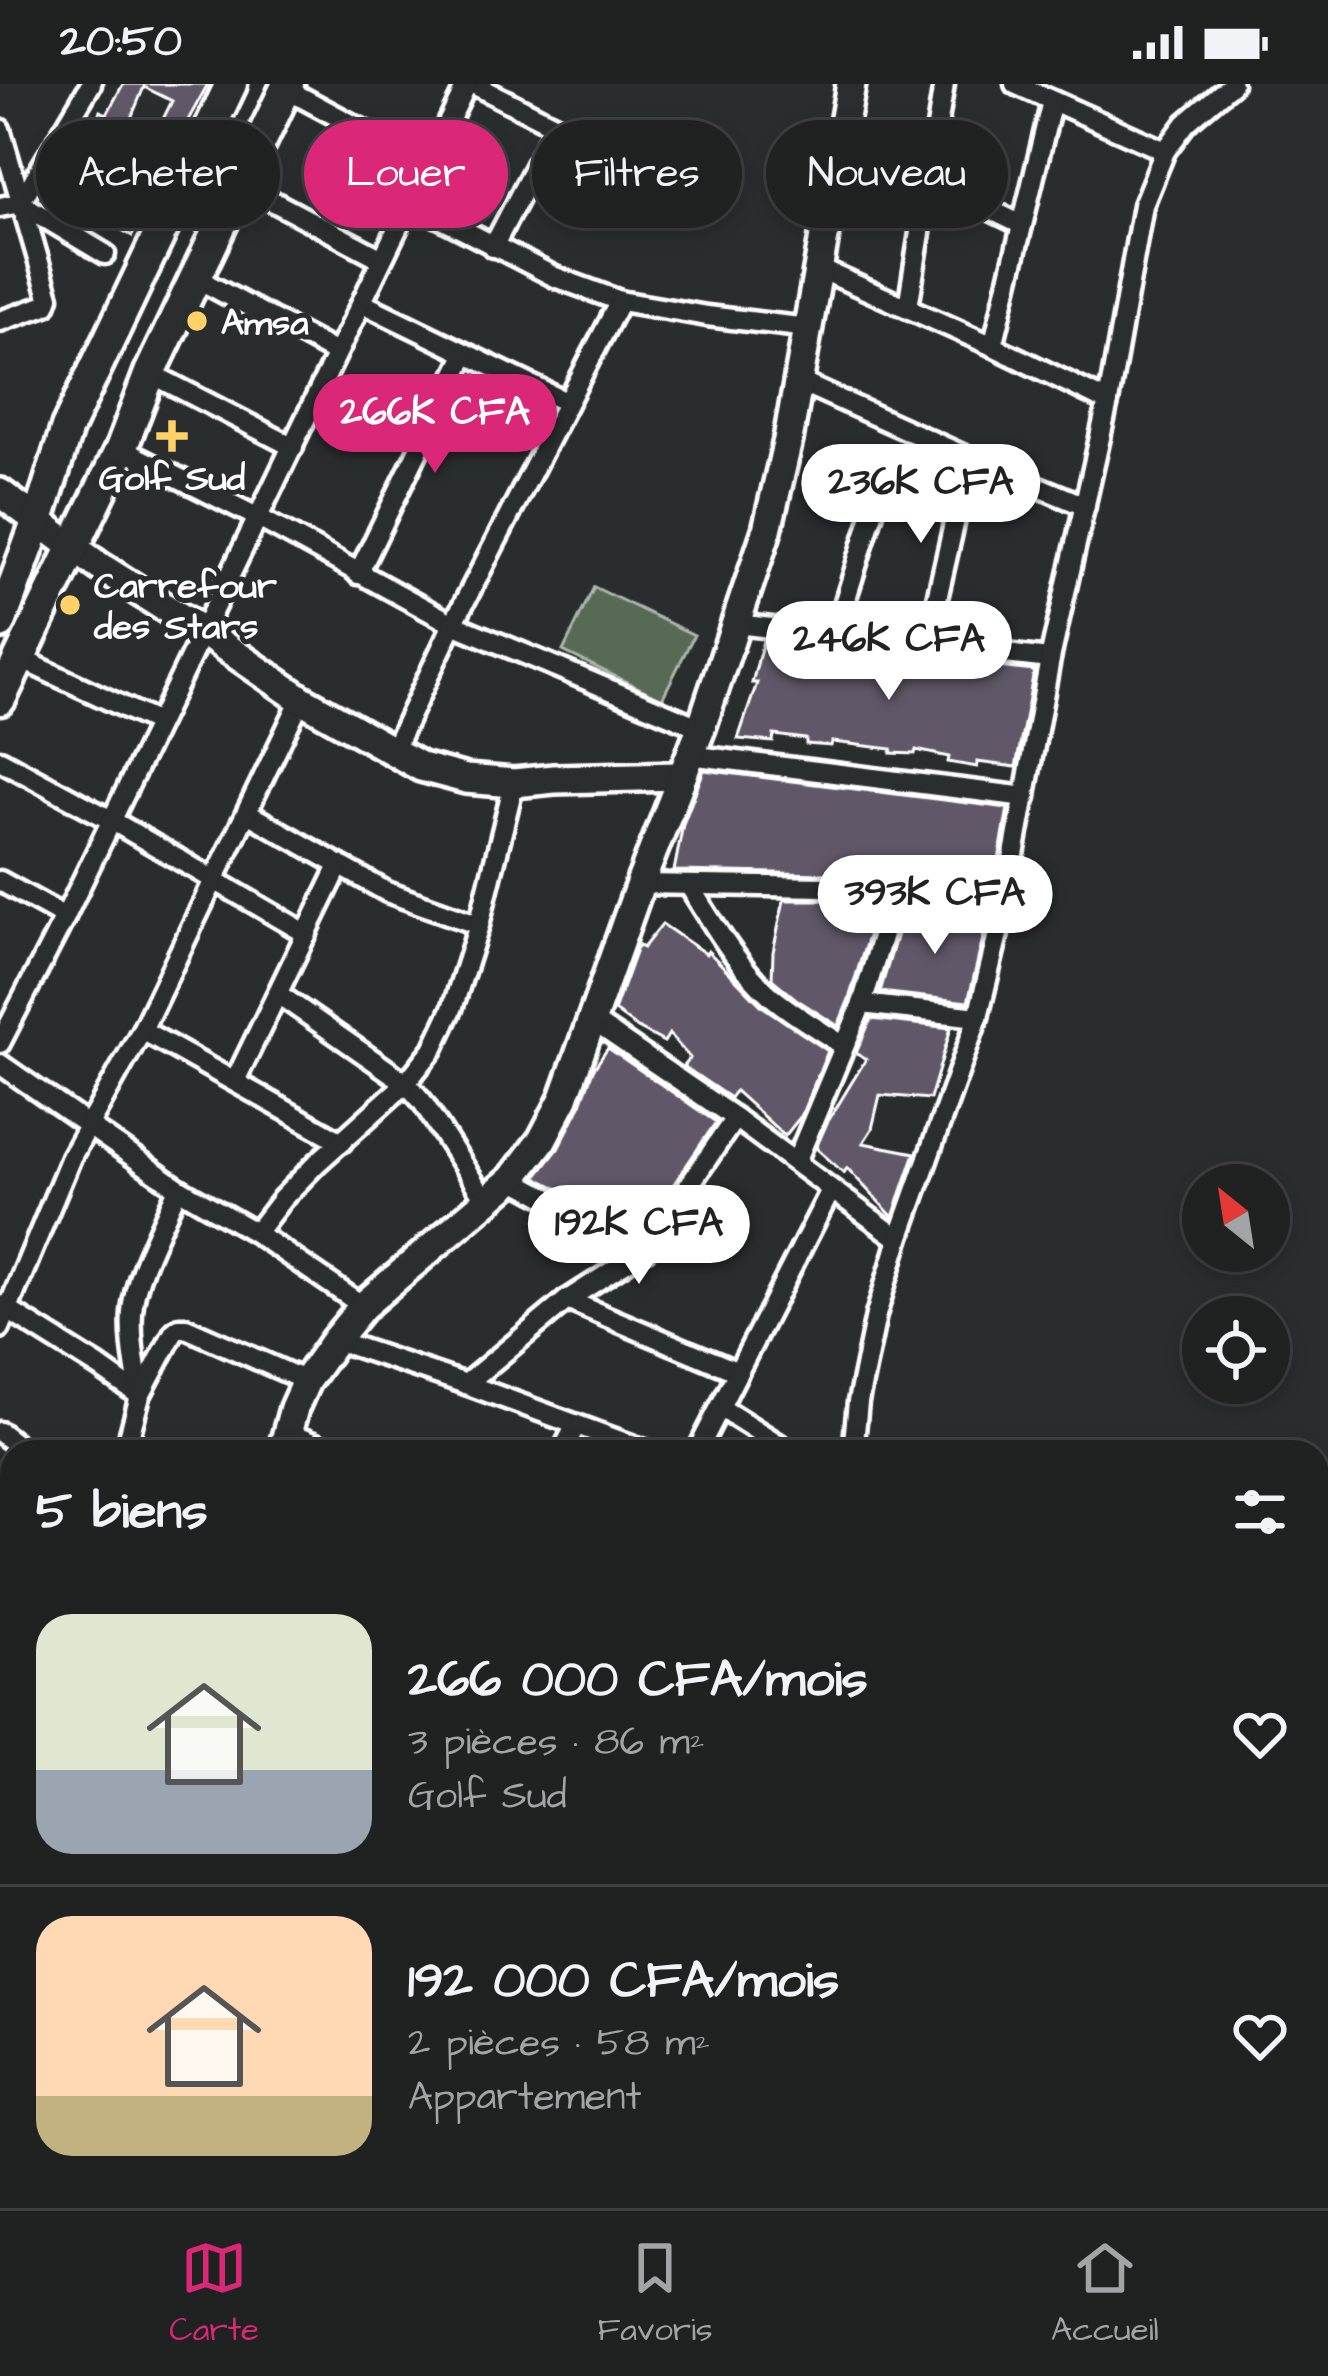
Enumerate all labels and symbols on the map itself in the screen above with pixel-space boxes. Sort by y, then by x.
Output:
place label: Amsa [221,298,309,349]
marker: Amsa [184,308,210,334]
pin: 266K CFA [311,374,559,476]
marker: Golf Sud [159,423,185,449]
pin: 236K CFA [797,444,1045,546]
place label: Golf Sud [99,453,246,504]
place label: Carrefour des Stars [93,561,277,653]
marker: Carrefour des Stars [57,592,83,618]
pin: 246K CFA [765,601,1013,703]
pin: 393K CFA [811,855,1059,957]
north arrow [1182,1164,1290,1272]
pin: 192K CFA [515,1185,763,1287]

